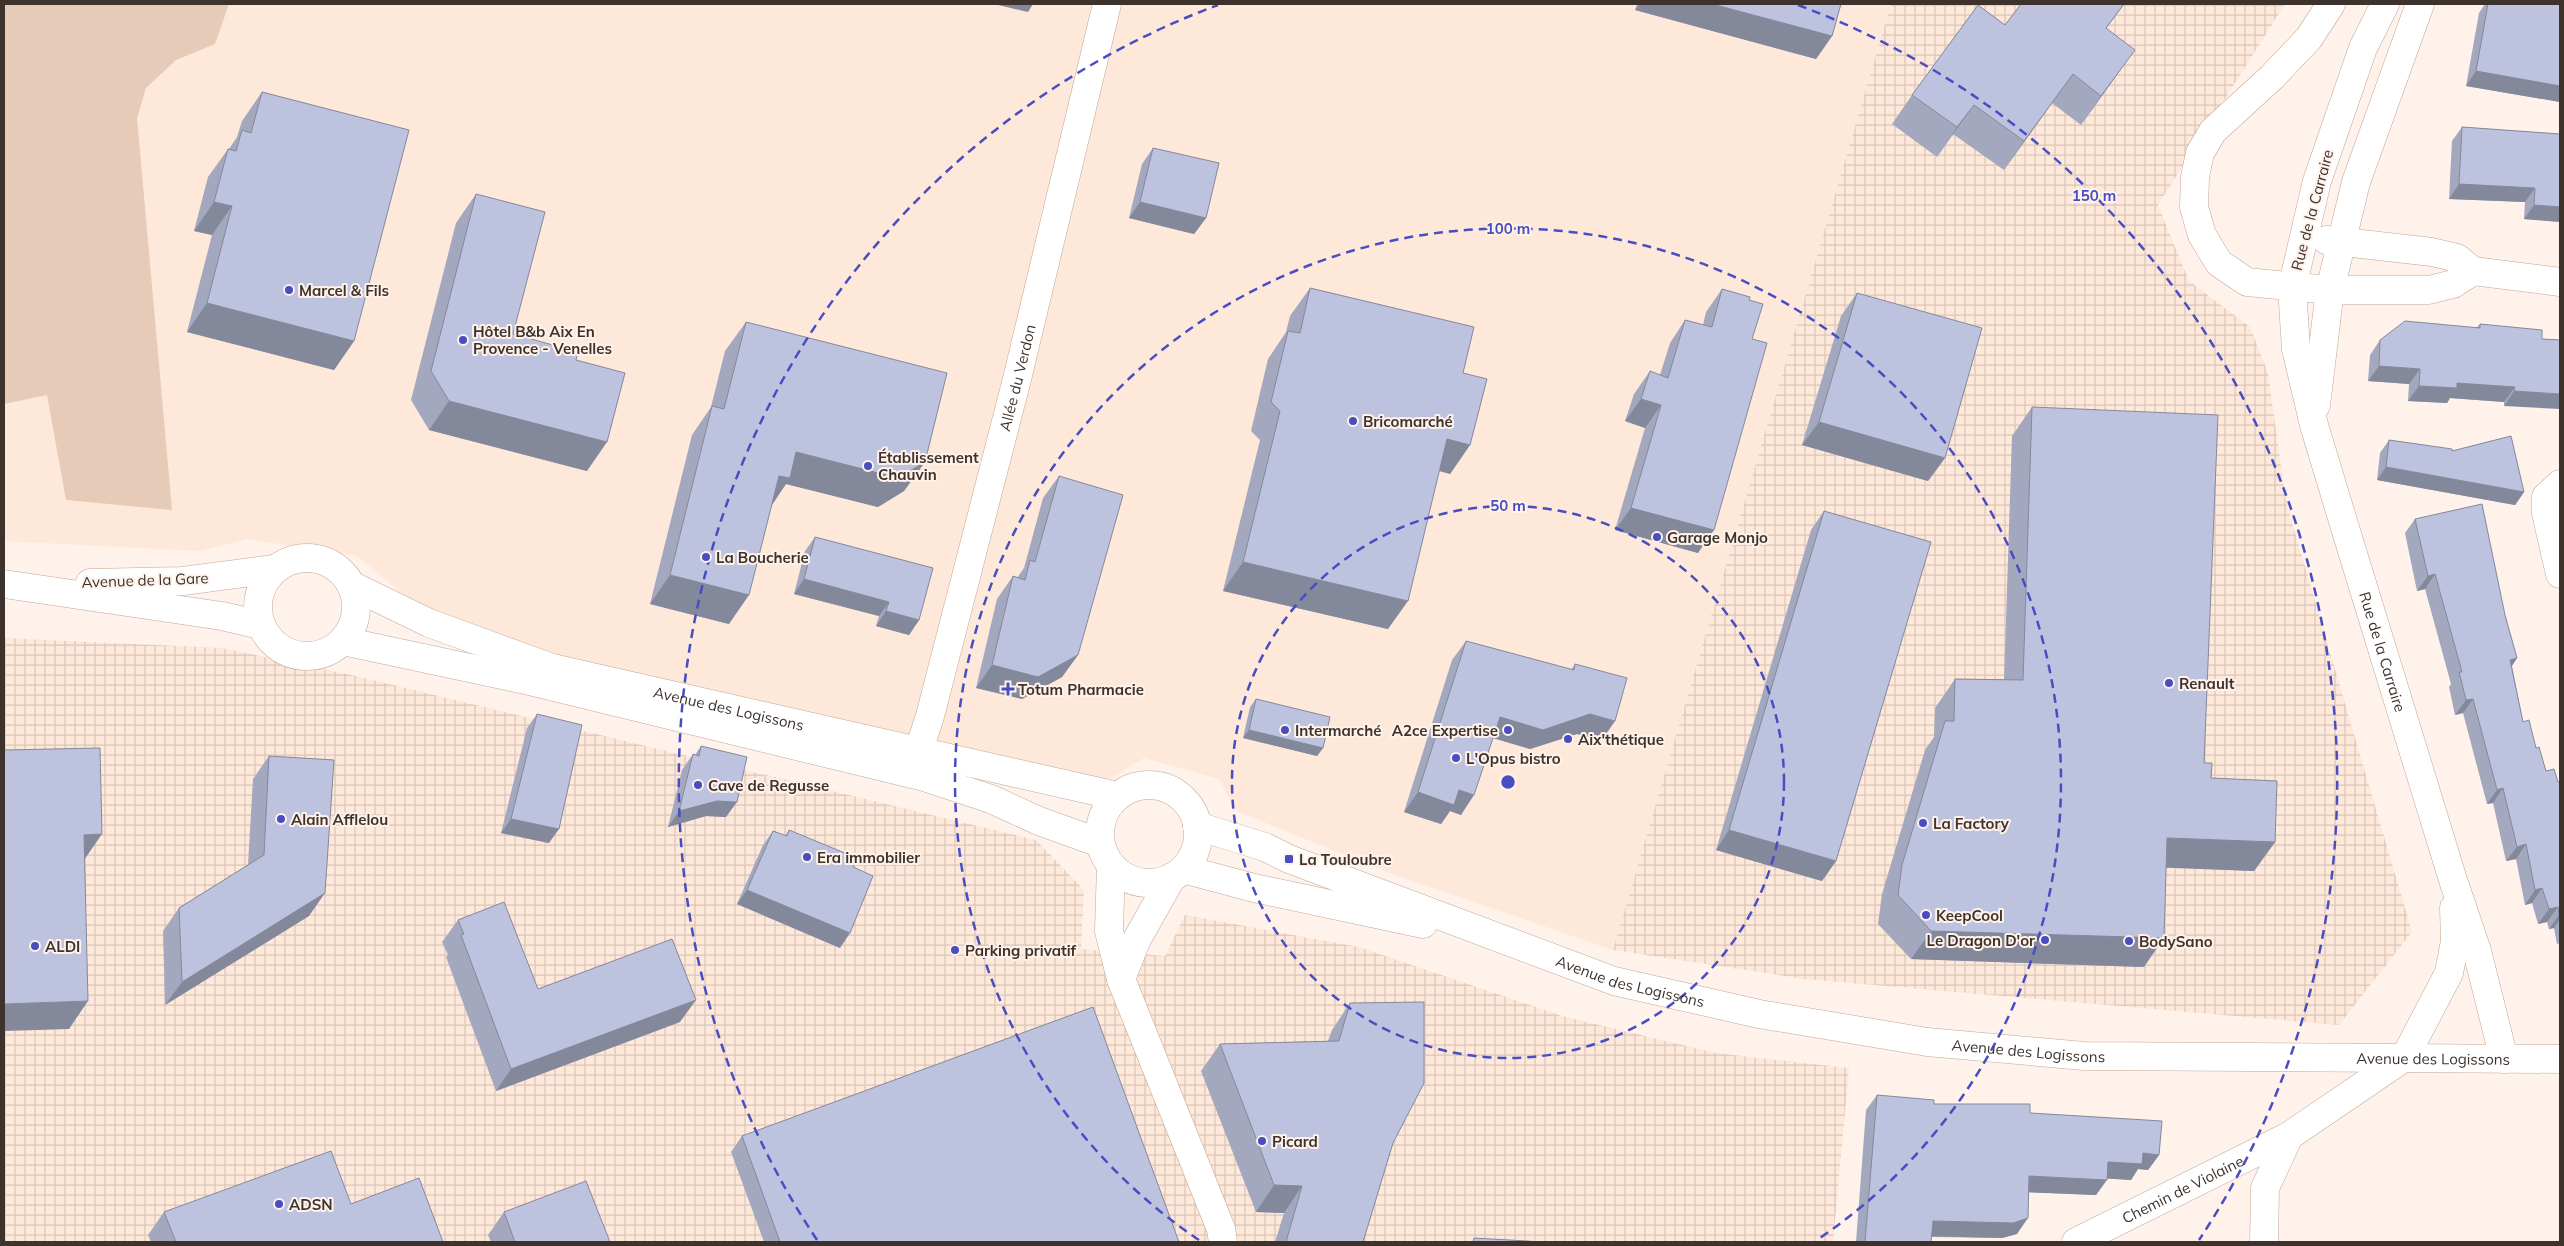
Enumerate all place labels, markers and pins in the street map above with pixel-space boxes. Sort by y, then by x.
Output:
place label: Marcel & Fils [299,281,389,300]
marker: Marcel & Fils [283,284,295,296]
place label: Hôtel B&b Aix En Provence - Venelles [473,322,612,358]
marker: Hôtel B&b Aix En Provence - Venelles [457,334,469,346]
place label: Bricomarché [1363,412,1453,431]
marker: Bricomarché [1347,415,1359,427]
place label: Établissement Chauvin [878,448,979,484]
marker: Établissement Chauvin [862,460,874,472]
place label: Garage Monjo [1667,528,1768,547]
marker: Garage Monjo [1651,531,1663,543]
place label: La Boucherie [716,548,809,567]
marker: La Boucherie [700,551,712,563]
place label: Renault [2179,674,2235,693]
marker: Renault [2163,677,2175,689]
place label: Totum Pharmacie [1018,680,1144,699]
marker: Totum Pharmacie [1002,683,1014,695]
place label: Intermarché [1295,721,1381,740]
place label: A2ce Expertise [1392,721,1498,740]
marker: Intermarché [1279,724,1291,736]
marker: A2ce Expertise [1502,724,1514,736]
place label: Aix'thétique [1578,730,1664,749]
marker: Aix'thétique [1562,733,1574,745]
place label: L'Opus bistro [1466,749,1561,768]
marker: L'Opus bistro [1450,752,1462,764]
centre of rings [1499,773,1517,791]
place label: Cave de Regusse [708,776,829,795]
marker: Cave de Regusse [692,779,704,791]
place label: Alain Afflelou [291,810,388,829]
marker: Alain Afflelou [275,813,287,825]
place label: La Factory [1933,814,2010,833]
marker: La Factory [1917,817,1929,829]
place label: Era immobilier [817,848,920,867]
place label: La Touloubre [1299,850,1392,869]
marker: Era immobilier [801,851,813,863]
marker: La Touloubre [1283,853,1295,865]
place label: KeepCool [1936,906,2003,925]
marker: KeepCool [1920,909,1932,921]
place label: Le Dragon D'or [1927,931,2035,950]
place label: BodySano [2139,932,2213,951]
marker: Le Dragon D'or [2039,934,2051,946]
marker: BodySano [2123,935,2135,947]
place label: ALDI [45,937,80,956]
marker: ALDI [29,940,41,952]
place label: Parking privatif [965,941,1077,960]
marker: Parking privatif [949,944,961,956]
place label: Picard [1272,1132,1318,1151]
marker: Picard [1256,1135,1268,1147]
place label: ADSN [289,1195,333,1214]
marker: ADSN [273,1198,285,1210]

